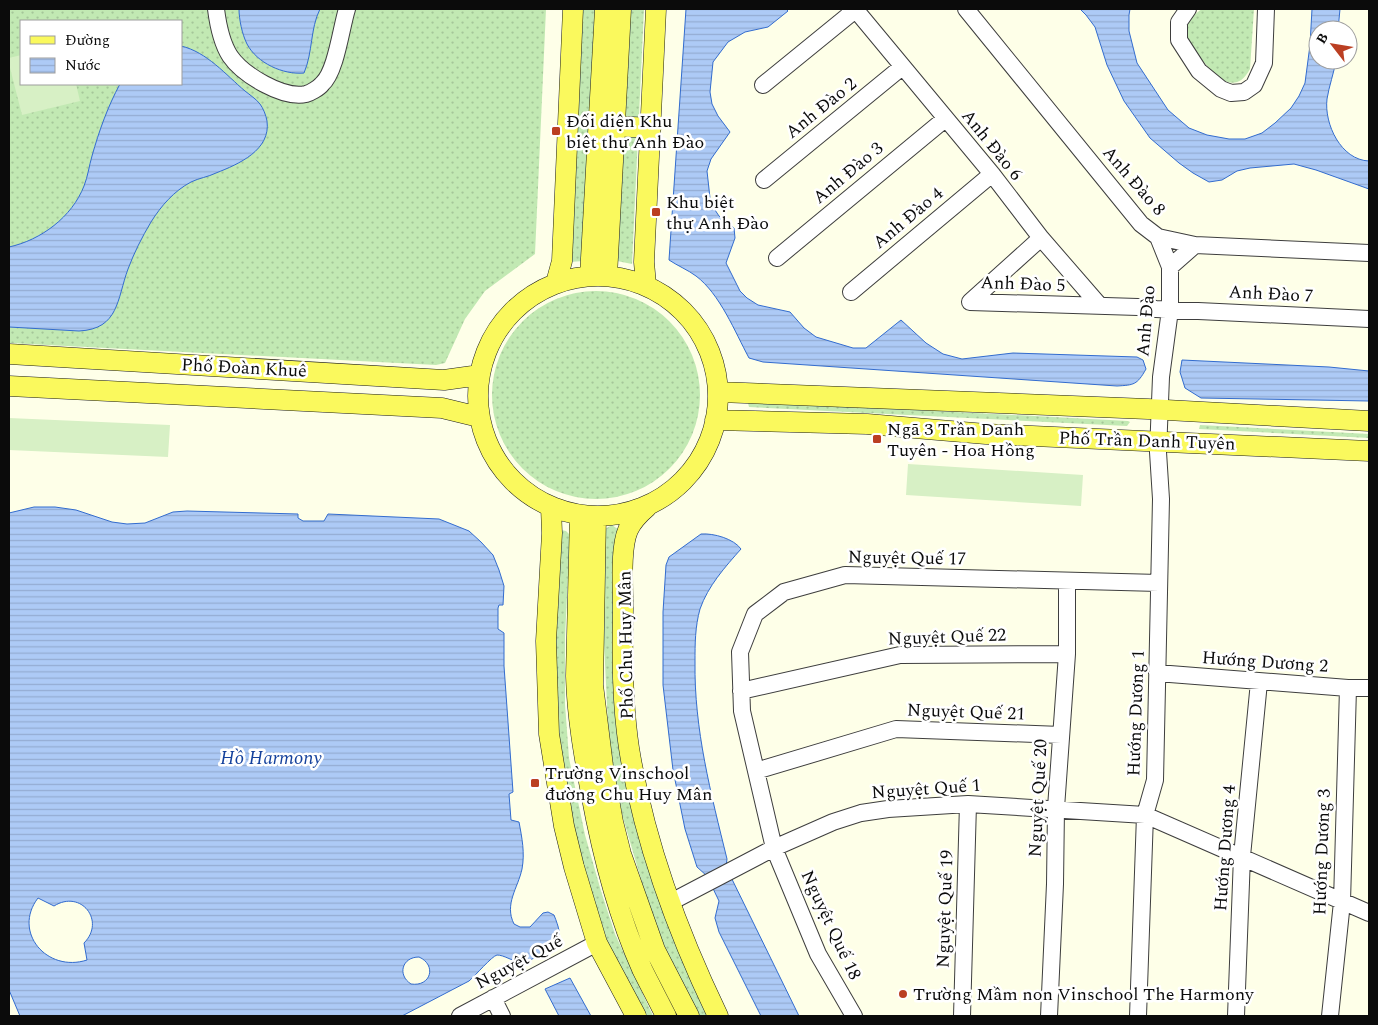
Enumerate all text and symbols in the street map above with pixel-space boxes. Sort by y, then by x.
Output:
legend [20,20,182,85]
north arrow [1308,20,1358,70]
text: Đường [65,29,110,52]
text: B [1311,29,1334,48]
text: Nước [65,54,101,77]
street label: Anh Đào 2 [779,71,863,145]
street label: Anh Đào 6 [955,103,1029,187]
place label: Đối diện Khu biệt thự Anh Đào [566,108,704,156]
marker: Đối diện Khu biệt thự Anh Đào [550,125,562,137]
street label: Anh Đào 3 [807,135,889,211]
street label: Anh Đào 8 [1096,140,1172,222]
street label: Anh Đào 4 [867,180,949,256]
place label: Khu biệt thự Anh Đào [666,189,769,237]
marker: Khu biệt thự Anh Đào [650,206,662,218]
street label: Anh Đào 5 [980,269,1066,299]
street label: Anh Đào 7 [1228,278,1314,310]
street label: Anh Đào [1129,284,1163,358]
street label: Phố Đoàn Khuê [181,351,307,385]
place label: Ngã 3 Trần Danh Tuyên - Hoa Hồng [887,416,1035,464]
street label: Phố Trần Danh Tuyên [1058,424,1236,458]
marker: Ngã 3 Trần Danh Tuyên - Hoa Hồng [871,433,883,445]
street label: Nguyệt Quế 17 [848,543,966,573]
street label: Phố Chu Huy Mân [611,570,641,720]
street label: Nguyệt Quế 22 [887,621,1007,653]
street label: Hướng Dương 2 [1201,644,1329,680]
street label: Hướng Dương 1 [1120,649,1152,777]
street label: Nguyệt Quế 21 [906,696,1026,728]
street label: Nguyệt Quế 20 [1021,738,1055,858]
water label: Hồ Harmony [220,744,322,773]
place label: Trường Vinschool đường Chu Huy Mân [545,760,712,808]
street label: Nguyệt Quế 1 [871,772,981,806]
marker: Trường Vinschool đường Chu Huy Mân [529,777,541,789]
street label: Hướng Dương 4 [1207,784,1243,912]
street label: Hướng Dương 3 [1306,788,1338,916]
street label: Nguyệt Quế 19 [929,849,961,969]
street label: Nguyệt Quế 18 [794,866,868,984]
street label: Nguyệt Quế [470,927,568,996]
place label: Trường Mầm non Vinschool The Harmony [913,981,1255,1008]
marker: Trường Mầm non Vinschool The Harmony [897,988,909,1000]

